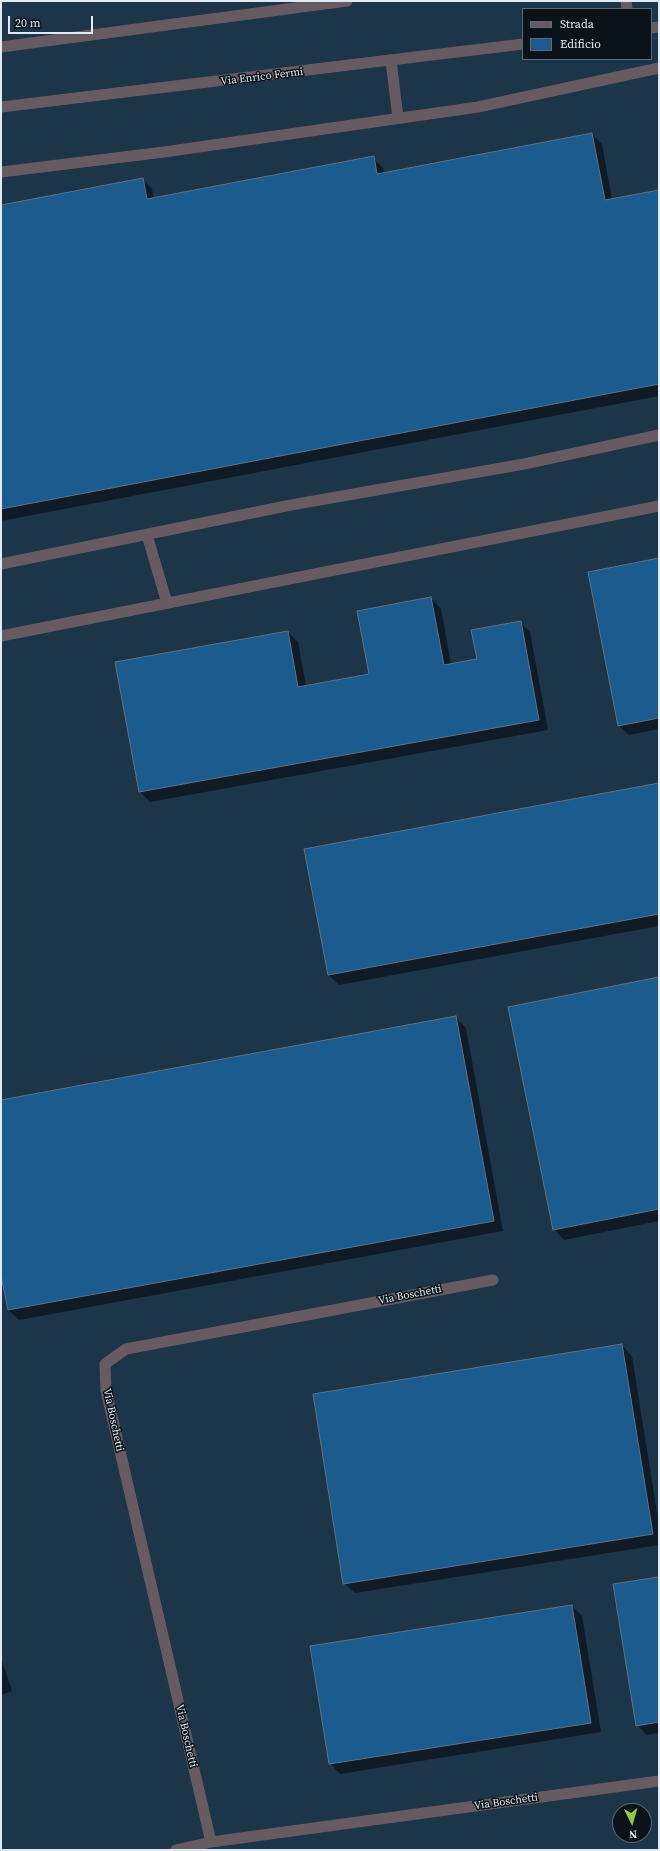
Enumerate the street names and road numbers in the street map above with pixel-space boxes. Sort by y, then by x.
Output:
street label: Via Enrico Fermi [220,65,304,89]
street label: Via Boschetti [377,1282,443,1308]
street label: Via Boschetti [100,1387,126,1453]
street label: Via Boschetti [172,1703,200,1769]
street label: Via Boschetti [473,1791,539,1813]

